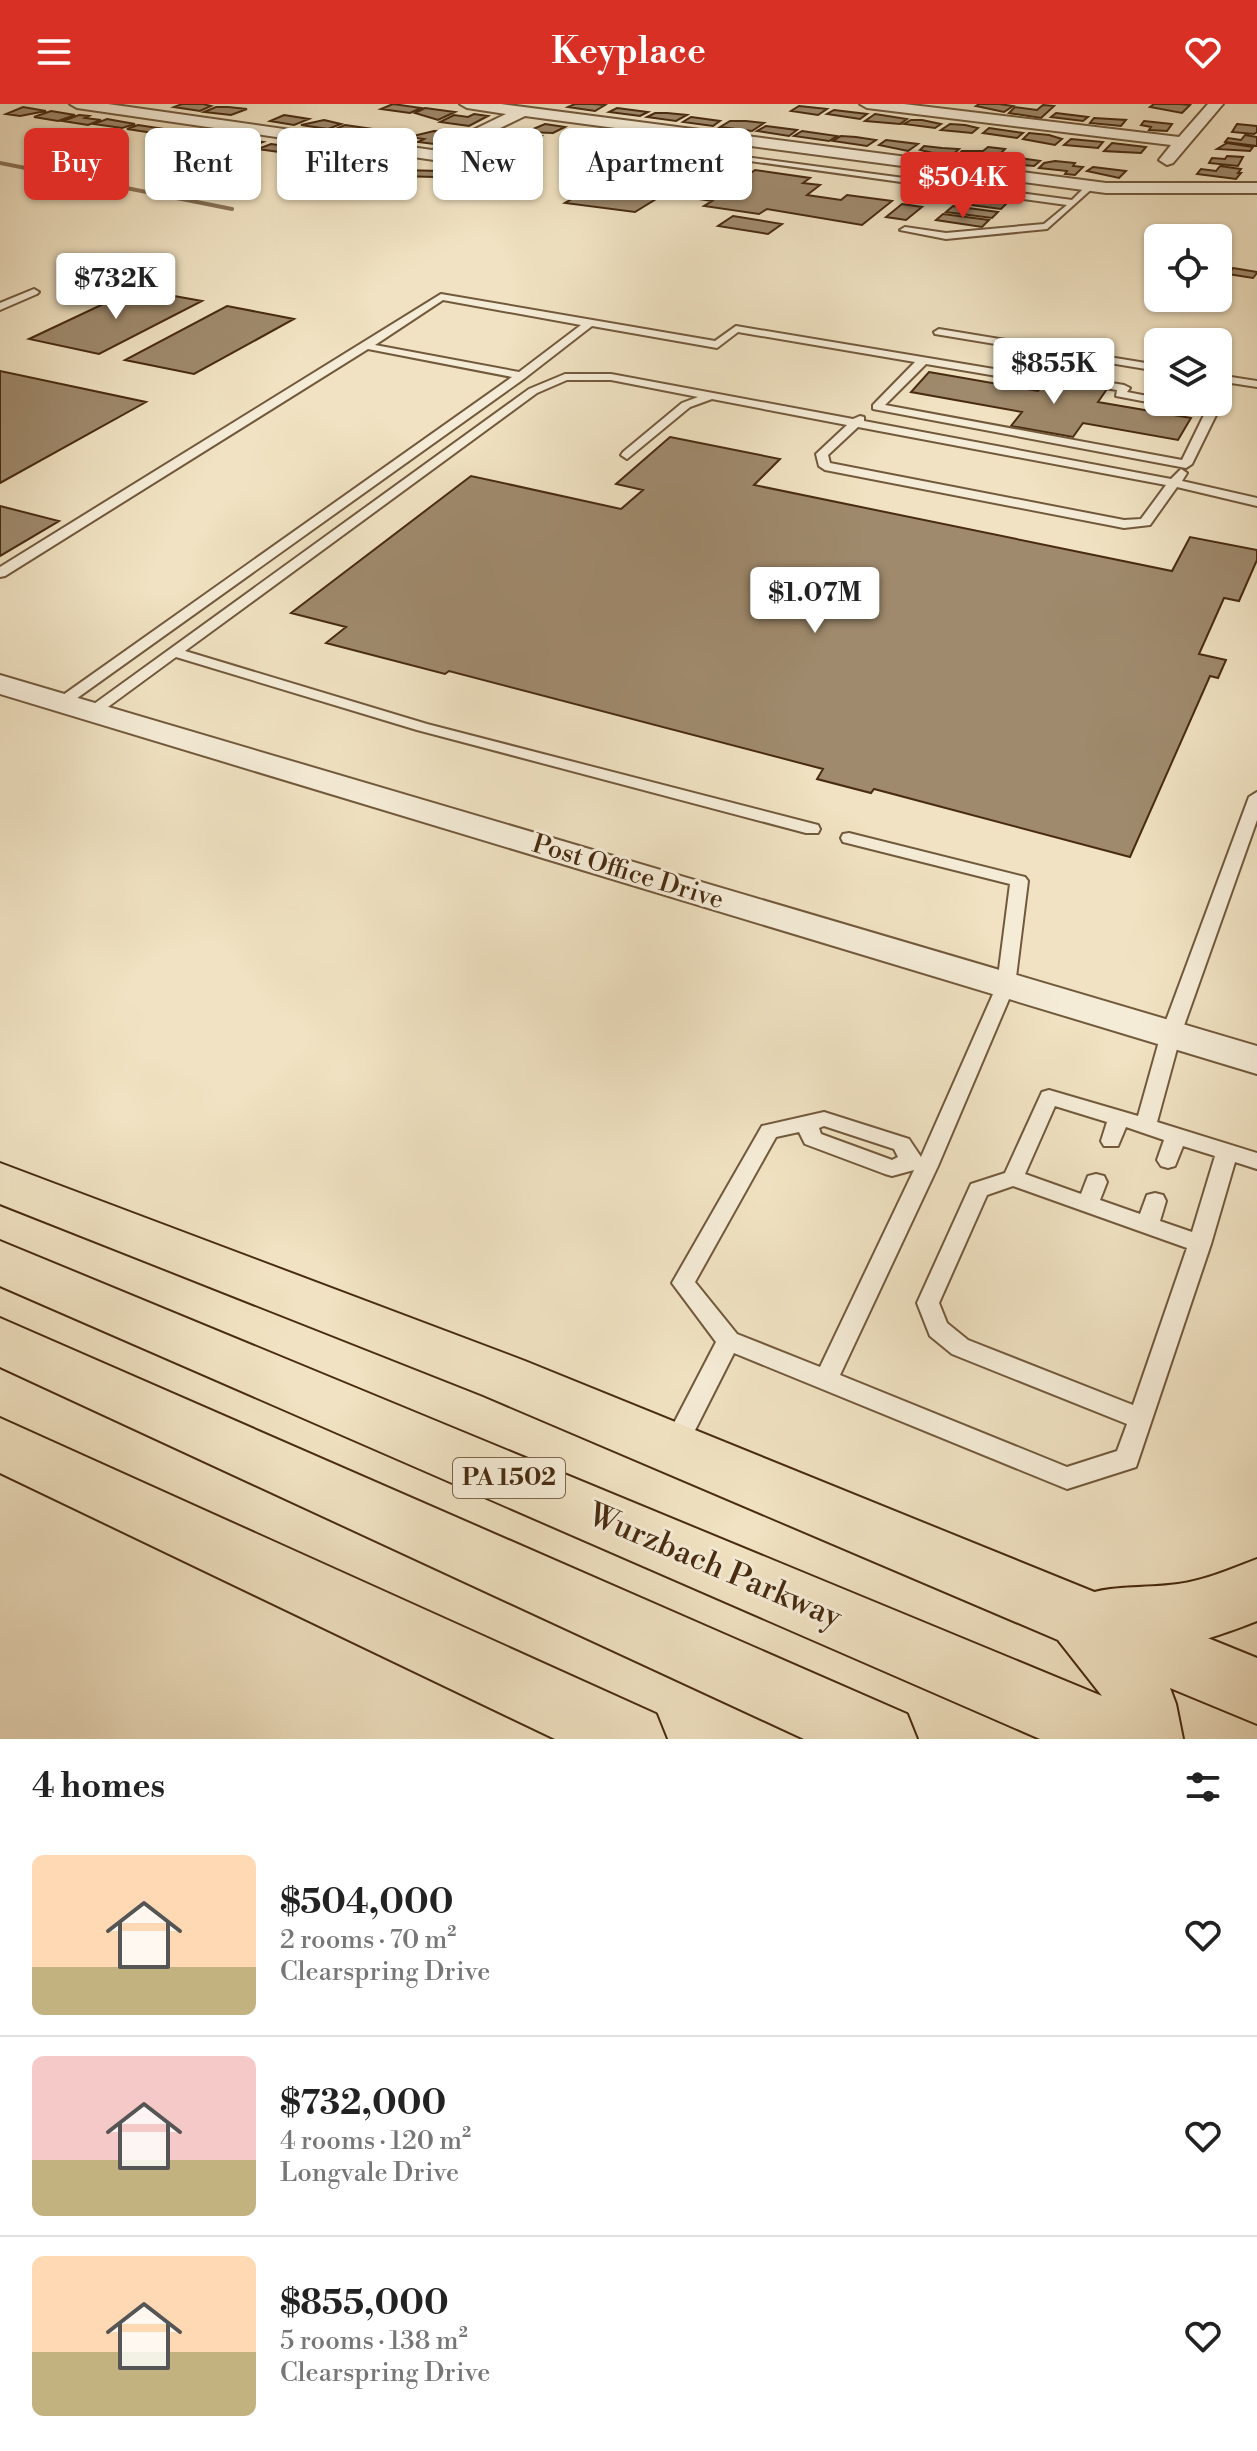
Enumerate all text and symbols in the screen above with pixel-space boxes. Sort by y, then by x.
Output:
icon: menu [32,30,76,74]
text: Keyplace [551,30,706,75]
icon: heart [1181,30,1225,74]
chip: Buy [24,128,129,200]
chip: Rent [145,128,261,200]
chip: Filters [277,128,417,200]
chip: New [433,128,543,200]
chip: Apartment [559,128,752,200]
pin: $504K [907,152,1019,220]
text: $504K [919,162,1007,194]
map controls [1144,224,1232,416]
button: locate [1144,224,1232,312]
pin: $732K [60,253,172,321]
text: $732K [74,263,158,295]
button: layers [1144,328,1232,416]
pin: $855K [998,338,1110,406]
text: $855K [1011,348,1097,380]
pin: $1.07M [750,567,880,635]
text: $1.07M [768,577,862,609]
street label: Post Office Drive [529,828,727,916]
road number: PA 1502 [453,1458,565,1498]
street label: Wurzbach Parkway [581,1494,848,1638]
icon: filters [1181,1765,1225,1809]
text: 4 homes [32,1766,165,1808]
text: $504,000 [280,1882,453,1924]
icon: home [96,1887,192,1983]
icon: heart [1181,1913,1225,1957]
text: 2 rooms · 70 m² [280,1924,456,1956]
text: Clearspring Drive [280,1956,490,1988]
text: $732,000 [280,2083,446,2125]
icon: home [96,2088,192,2184]
icon: heart [1181,2114,1225,2158]
text: 4 rooms · 120 m² [280,2125,471,2157]
text: Longvale Drive [280,2157,459,2189]
text: $855,000 [280,2283,449,2325]
icon: home [96,2288,192,2384]
icon: heart [1181,2314,1225,2358]
text: 5 rooms · 138 m² [280,2325,468,2357]
text: Clearspring Drive [280,2357,490,2389]

